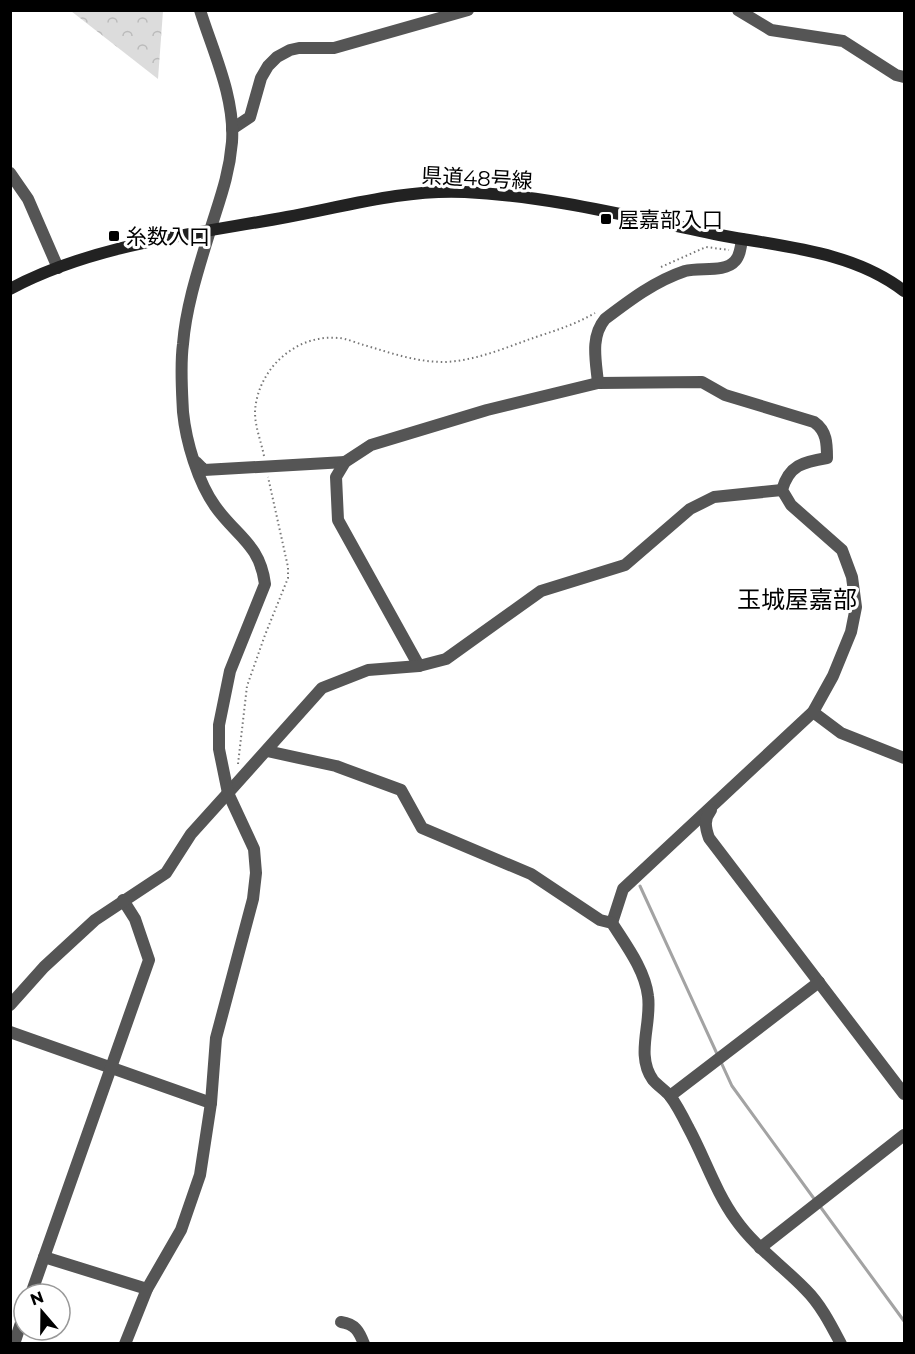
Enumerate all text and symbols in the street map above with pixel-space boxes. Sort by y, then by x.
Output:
street label: 県道48号線 [421,163,533,193]
place label: 屋嘉部入口 [618,207,723,232]
marker: 屋嘉部入口 [599,212,613,226]
place label: 糸数入口 [126,224,210,249]
marker: 糸数入口 [107,229,121,243]
district label: 玉城屋嘉部 [737,585,857,614]
north arrow [12,1282,72,1342]
text: N [28,1287,46,1310]

